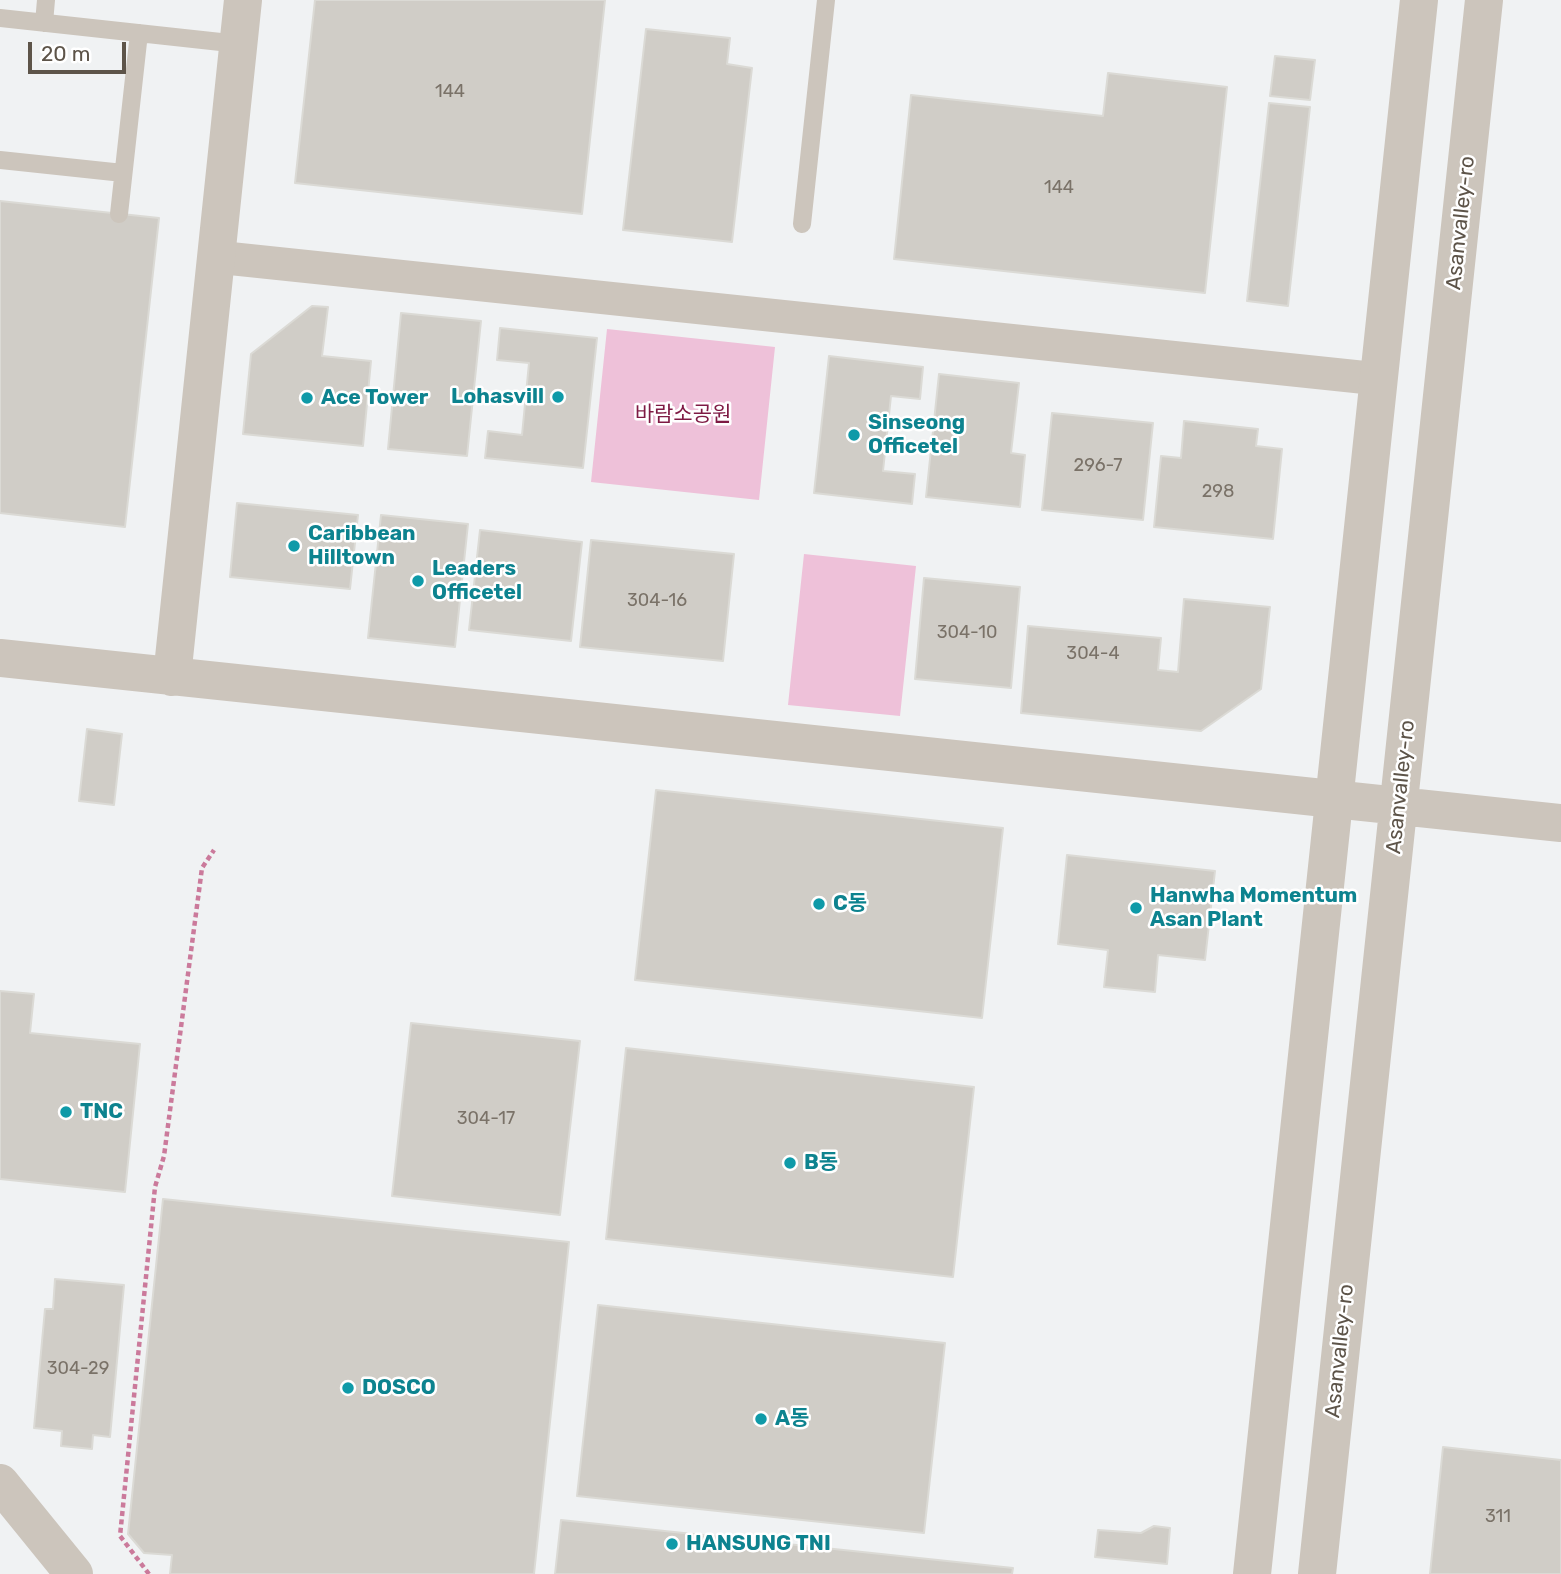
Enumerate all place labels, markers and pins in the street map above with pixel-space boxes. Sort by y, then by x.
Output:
place label: Lohasvill [451,384,544,410]
place label: Ace Tower [321,385,428,411]
marker: Lohasvill [550,389,566,405]
marker: Ace Tower [299,390,315,406]
place label: Sinseong Officetel [868,410,965,460]
marker: Sinseong Officetel [846,427,862,443]
place label: Caribbean Hilltown [308,521,416,571]
marker: Caribbean Hilltown [286,538,302,554]
place label: Leaders Officetel [432,556,522,606]
marker: Leaders Officetel [410,573,426,589]
place label: Hanwha Momentum Asan Plant [1150,883,1357,933]
place label: C동 [833,891,867,917]
marker: C동 [811,896,827,912]
marker: Hanwha Momentum Asan Plant [1128,900,1144,916]
place label: TNC [80,1099,123,1125]
marker: TNC [58,1104,74,1120]
place label: B동 [804,1150,838,1176]
marker: B동 [782,1155,798,1171]
place label: DOSCO [362,1375,436,1401]
marker: DOSCO [340,1380,356,1396]
place label: A동 [775,1406,809,1432]
marker: A동 [753,1411,769,1427]
place label: HANSUNG TNI [686,1531,831,1557]
marker: HANSUNG TNI [664,1536,680,1552]

